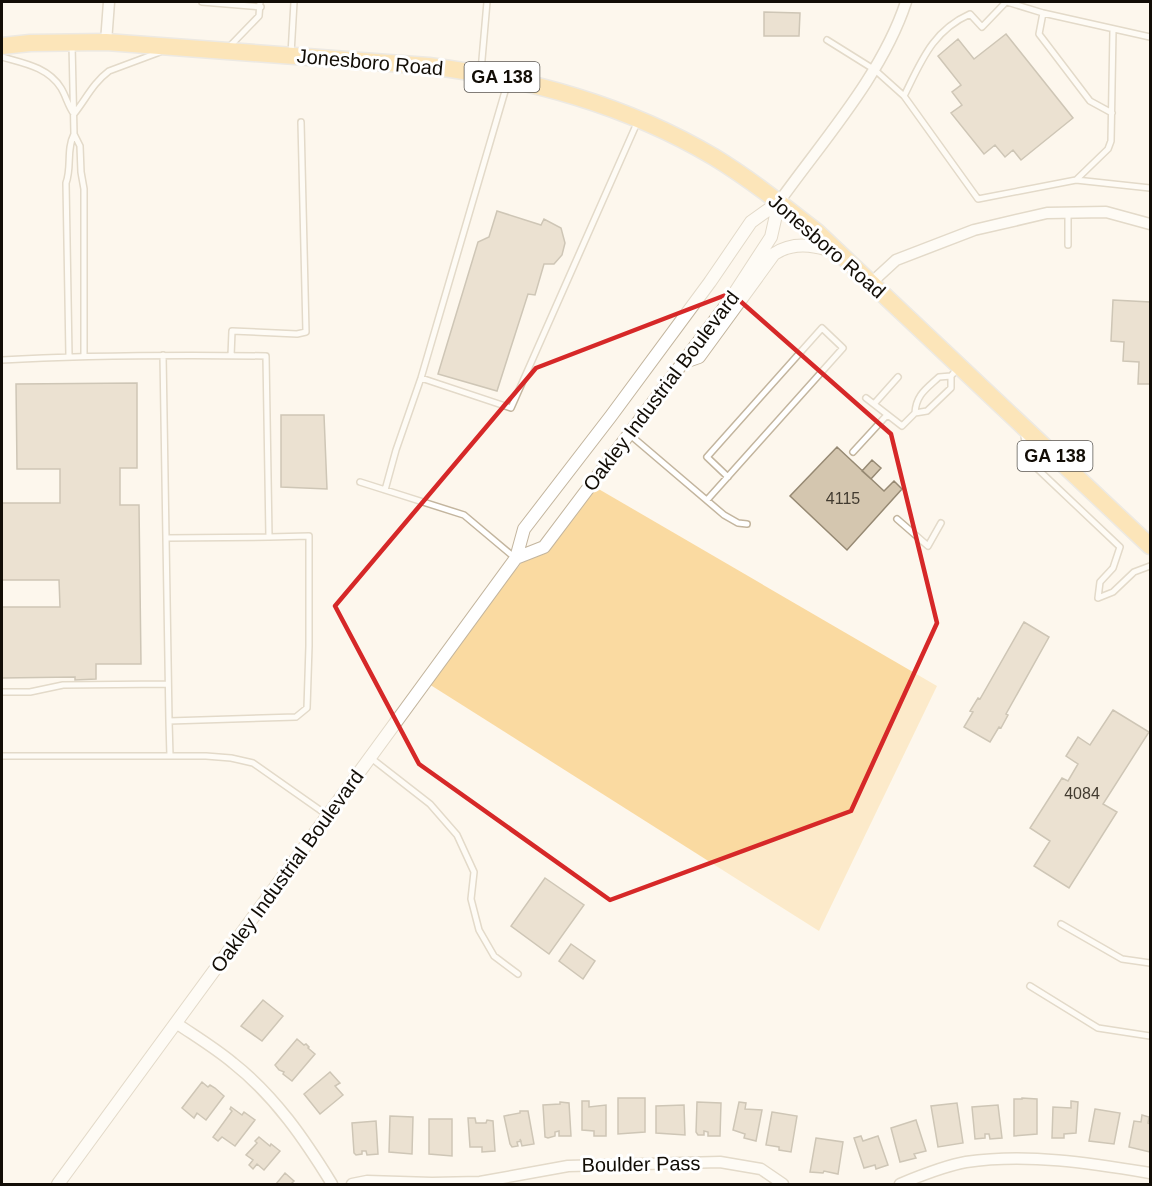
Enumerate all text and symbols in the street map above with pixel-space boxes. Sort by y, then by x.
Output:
street label: Jonesboro Road [296,45,444,79]
road number: GA 138 [464,62,540,92]
street label: Jonesboro Road [764,190,890,302]
street label: Oakley Industrial Boulevard [579,287,743,495]
road number: GA 138 [1018,441,1092,471]
house number: 4115 [826,490,860,507]
street label: Oakley Industrial Boulevard [206,766,368,976]
house number: 4084 [1064,785,1100,802]
street label: Boulder Pass [581,1152,701,1176]

